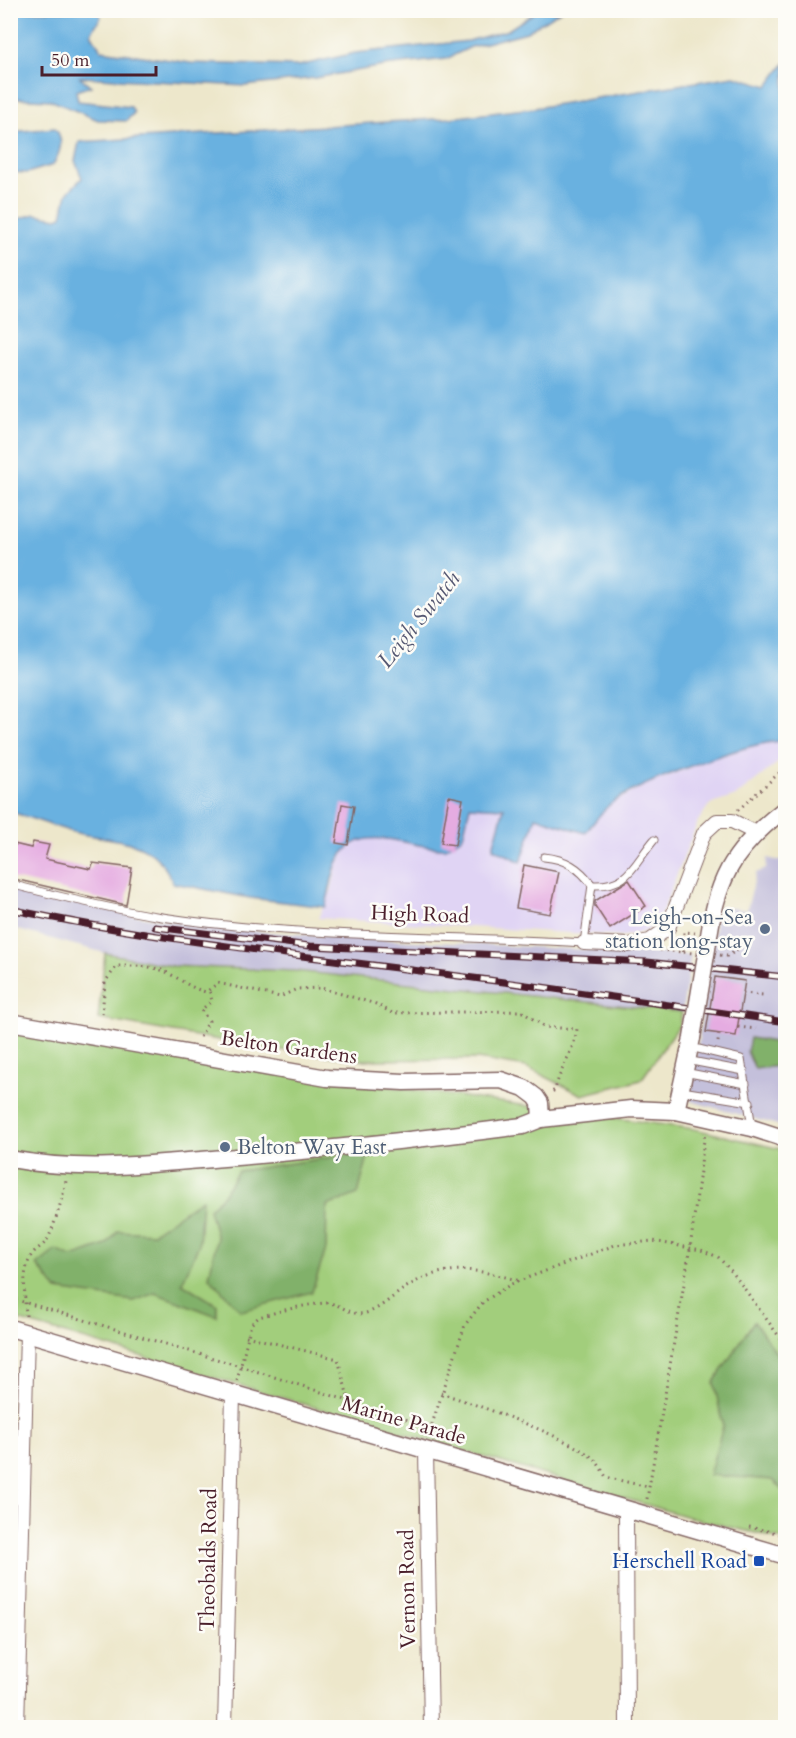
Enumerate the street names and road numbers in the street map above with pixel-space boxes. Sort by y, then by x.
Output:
street label: High Road [370,898,470,931]
street label: Belton Gardens [219,1024,359,1071]
street label: Marine Parade [338,1389,470,1452]
street label: Theobalds Road [193,1488,224,1632]
street label: Vernon Road [392,1529,423,1649]

